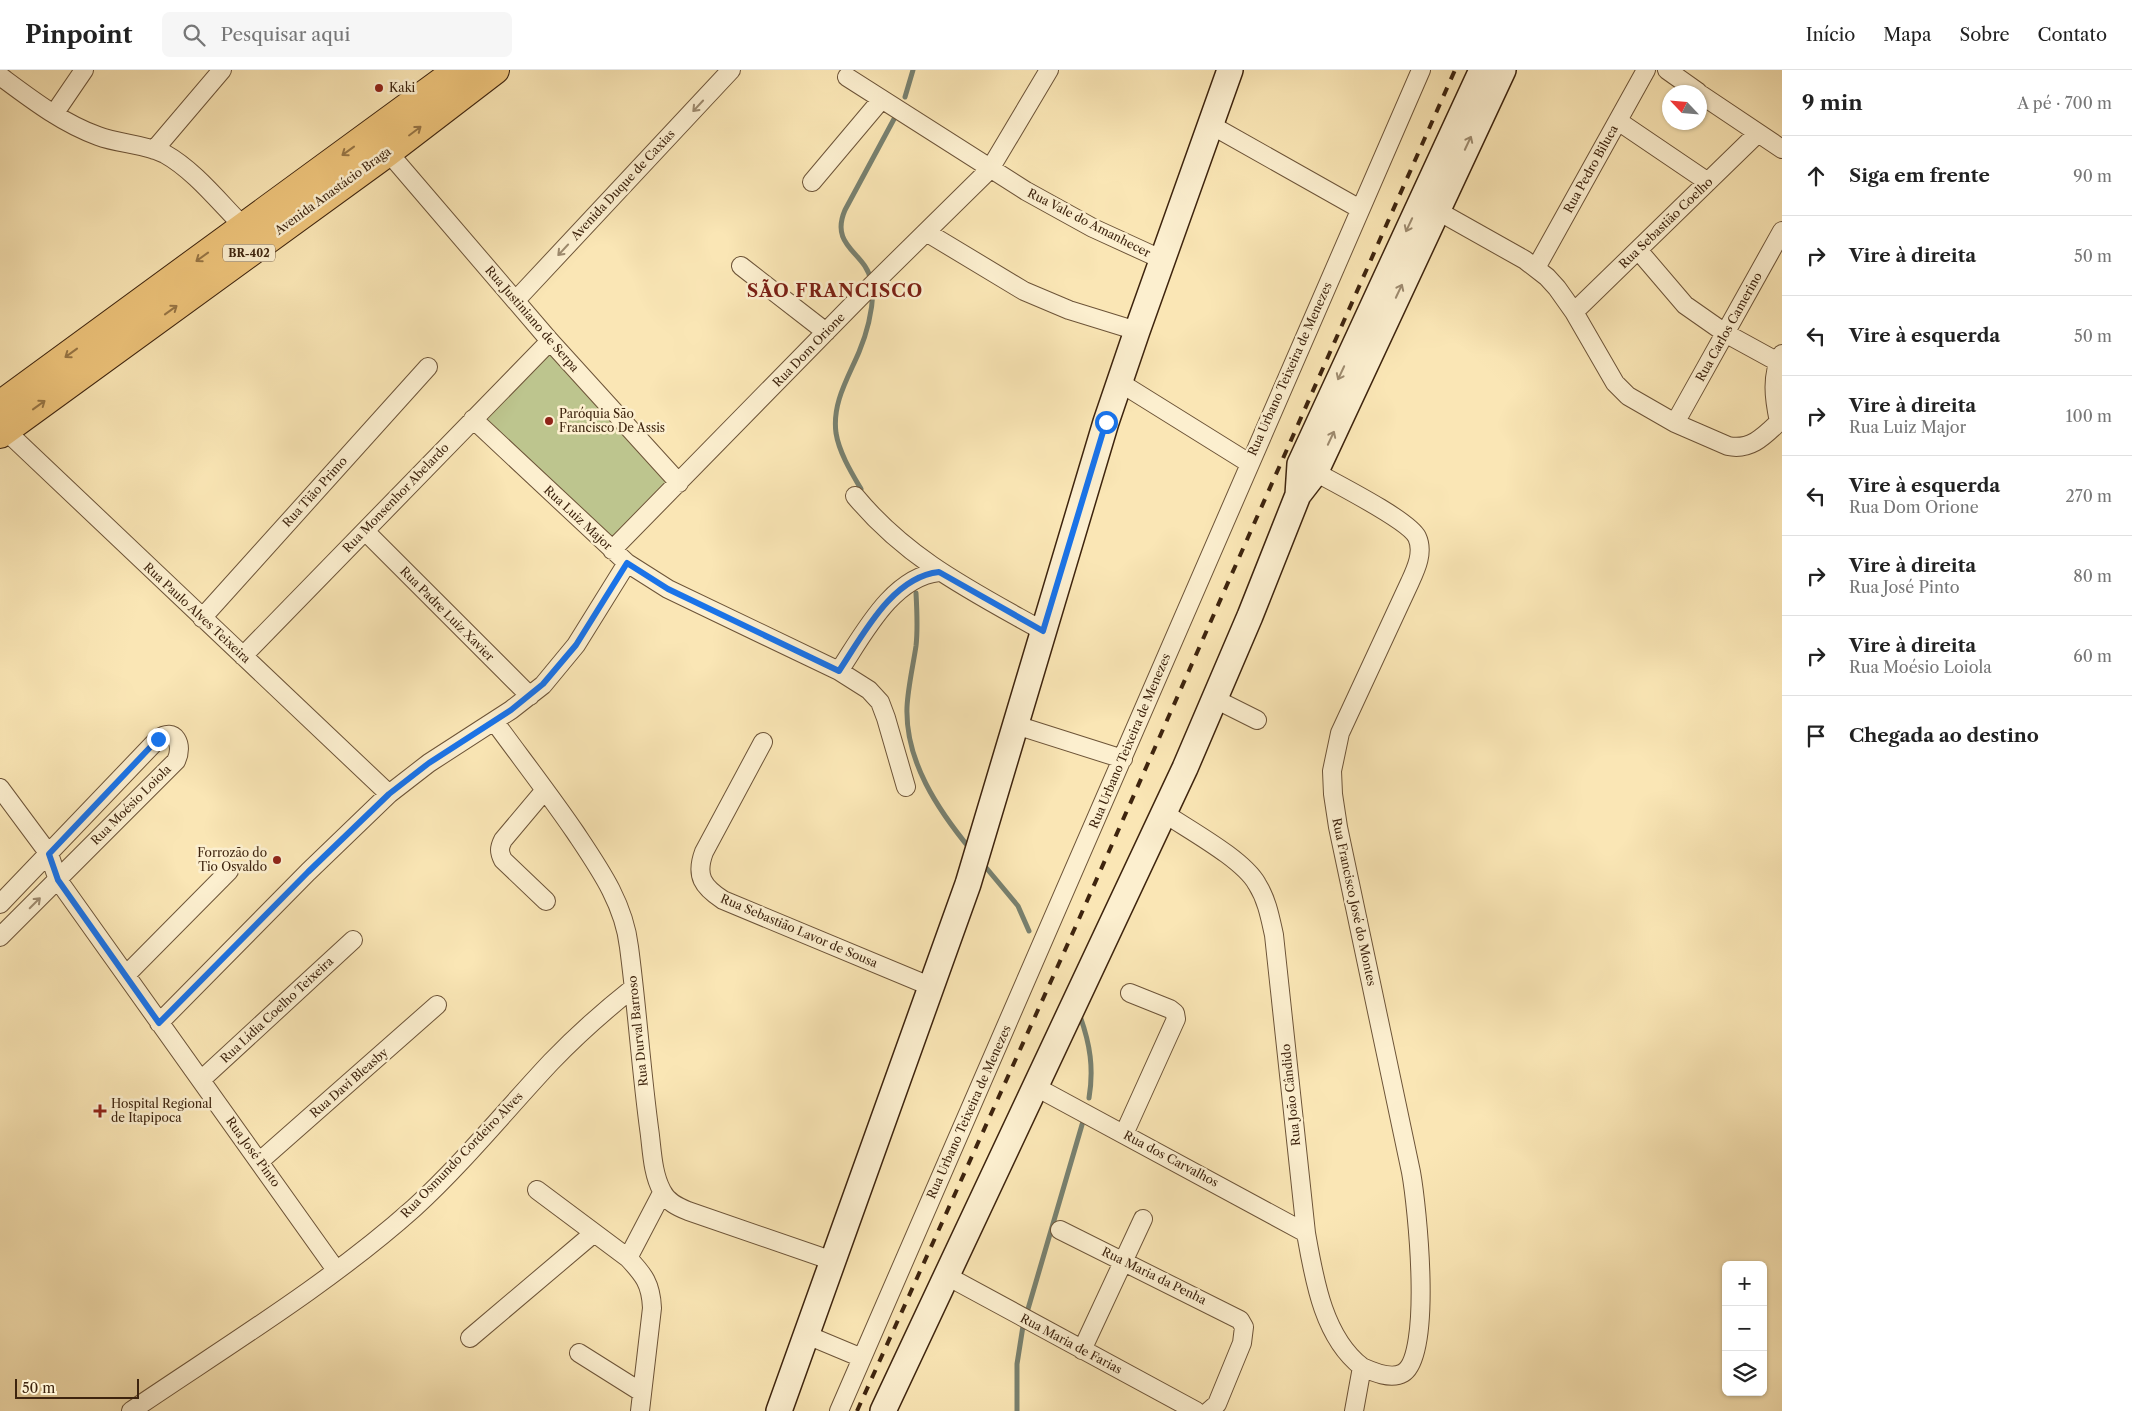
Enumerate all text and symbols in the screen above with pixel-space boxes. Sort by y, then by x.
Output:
search box [162,12,512,57]
text: Pinpoint [25,20,132,49]
icon: search [180,21,208,49]
text: Pesquisar aqui [220,23,350,46]
text: Início [1806,24,1855,46]
text: Mapa [1883,24,1931,46]
text: Sobre [1959,24,2010,46]
text: Contato [2038,24,2107,46]
place label: Kaki [389,80,416,95]
marker: Kaki [373,82,385,94]
north arrow [1662,85,1707,130]
text: 9 min [1802,90,1863,115]
text: A pé · 700 m [2017,93,2112,113]
one-way arrow [692,99,704,112]
street label: Rua Pedro Biluca [1560,122,1621,215]
one-way arrow [408,126,421,137]
street label: Avenida Duque de Caxias [567,126,678,244]
one-way arrow [1464,136,1473,151]
street label: Avenida Anastácio Braga [271,143,394,238]
one-way arrow [341,146,355,156]
icon: ahead [1802,162,1830,190]
text: Siga em frente [1849,164,1990,187]
text: 90 m [2073,166,2112,186]
street label: Rua Sebastião Coelho [1616,174,1716,271]
street label: Rua Vale do Amanhecer [1025,185,1153,260]
one-way arrow [1403,217,1413,232]
icon: right [1802,242,1830,270]
one-way arrow [557,243,569,256]
road number: BR-402 [223,244,275,262]
text: Vire à direita [1849,244,1976,267]
text: 50 m [2074,246,2112,266]
one-way arrow [196,252,210,262]
street label: Rua Justiniano de Serpa [482,263,583,375]
street label: Rua Carlos Camerino [1692,270,1765,384]
district label: SÃO FRANCISCO [747,279,923,302]
street label: Rua Urbano Teixeira de Menezes [1244,280,1335,458]
one-way arrow [1395,284,1405,299]
one-way arrow [164,305,178,315]
street label: Rua Dom Orione [769,309,848,390]
icon: left [1802,322,1830,350]
text: Vire à esquerda [1849,324,2000,347]
text: 50 m [2074,326,2112,346]
one-way arrow [64,348,78,358]
one-way arrow [1336,365,1346,380]
text: Vire à direita [1849,394,1976,417]
one-way arrow [32,400,45,411]
icon: right [1802,402,1830,430]
place label: Paróquia São Francisco De Assis [559,406,665,435]
text: 100 m [2066,406,2112,426]
route start [1095,411,1118,434]
marker: Paróquia São Francisco De Assis [543,415,555,427]
text: Rua Luiz Major [1849,417,1966,437]
one-way arrow [1327,431,1337,446]
street label: Rua Monsenhor Abelardo [339,440,452,556]
street label: Rua Tião Primo [279,453,350,530]
text: Vire à esquerda [1849,474,2000,497]
street label: Rua Luiz Major [541,482,616,553]
icon: left [1802,482,1830,510]
text: 270 m [2066,486,2112,506]
text: Rua Dom Orione [1849,497,1979,517]
text: Vire à direita [1849,554,1976,577]
street label: Rua Paulo Alves Teixeira [141,559,254,667]
icon: right [1802,562,1830,590]
street label: Rua Padre Luiz Xavier [397,563,498,664]
text: 80 m [2073,566,2112,586]
text: Rua José Pinto [1849,577,1959,597]
text: Vire à direita [1849,634,1976,657]
icon: right [1802,642,1830,670]
text: 60 m [2073,646,2112,666]
street label: Rua Urbano Teixeira de Menezes [1086,651,1173,831]
text: Rua Moésio Loiola [1849,657,1992,677]
icon: arrive [1802,722,1830,750]
text: Chegada ao destino [1849,724,2039,747]
route end [147,728,170,751]
street label: Rua Moésio Loiola [88,761,174,848]
street label: Rua Francisco José do Montes [1329,816,1380,987]
place label: Forrozão do Tio Osvaldo [197,845,267,874]
marker: Forrozão do Tio Osvaldo [271,854,283,866]
street label: Rua Sebastião Lavor de Sousa [718,891,881,971]
one-way arrow [28,897,41,909]
street label: Rua Lídia Coelho Teixeira [217,953,337,1066]
street label: Rua Durval Barroso [624,975,651,1087]
street label: Rua Urbano Teixeira de Menezes [923,1023,1014,1201]
street label: Rua João Cândido [1278,1043,1303,1147]
street label: Rua Davi Bleasby [307,1044,391,1121]
street label: Rua Osmundo Cordeiro Alves [397,1089,526,1221]
place label: Hospital Regional de Itapipoca [111,1096,213,1125]
marker: Hospital Regional de Itapipoca [93,1104,107,1118]
street label: Rua José Pinto [223,1114,284,1190]
street label: Rua dos Carvalhos [1121,1127,1221,1190]
street label: Rua Maria da Penha [1100,1244,1210,1308]
map controls [1722,1261,1767,1396]
button: + [1722,1261,1767,1306]
button: − [1722,1306,1767,1351]
street label: Rua Maria de Farias [1018,1310,1125,1377]
button: layers [1722,1351,1767,1396]
scale bar [15,1376,139,1399]
text: 50 m [22,1379,55,1397]

